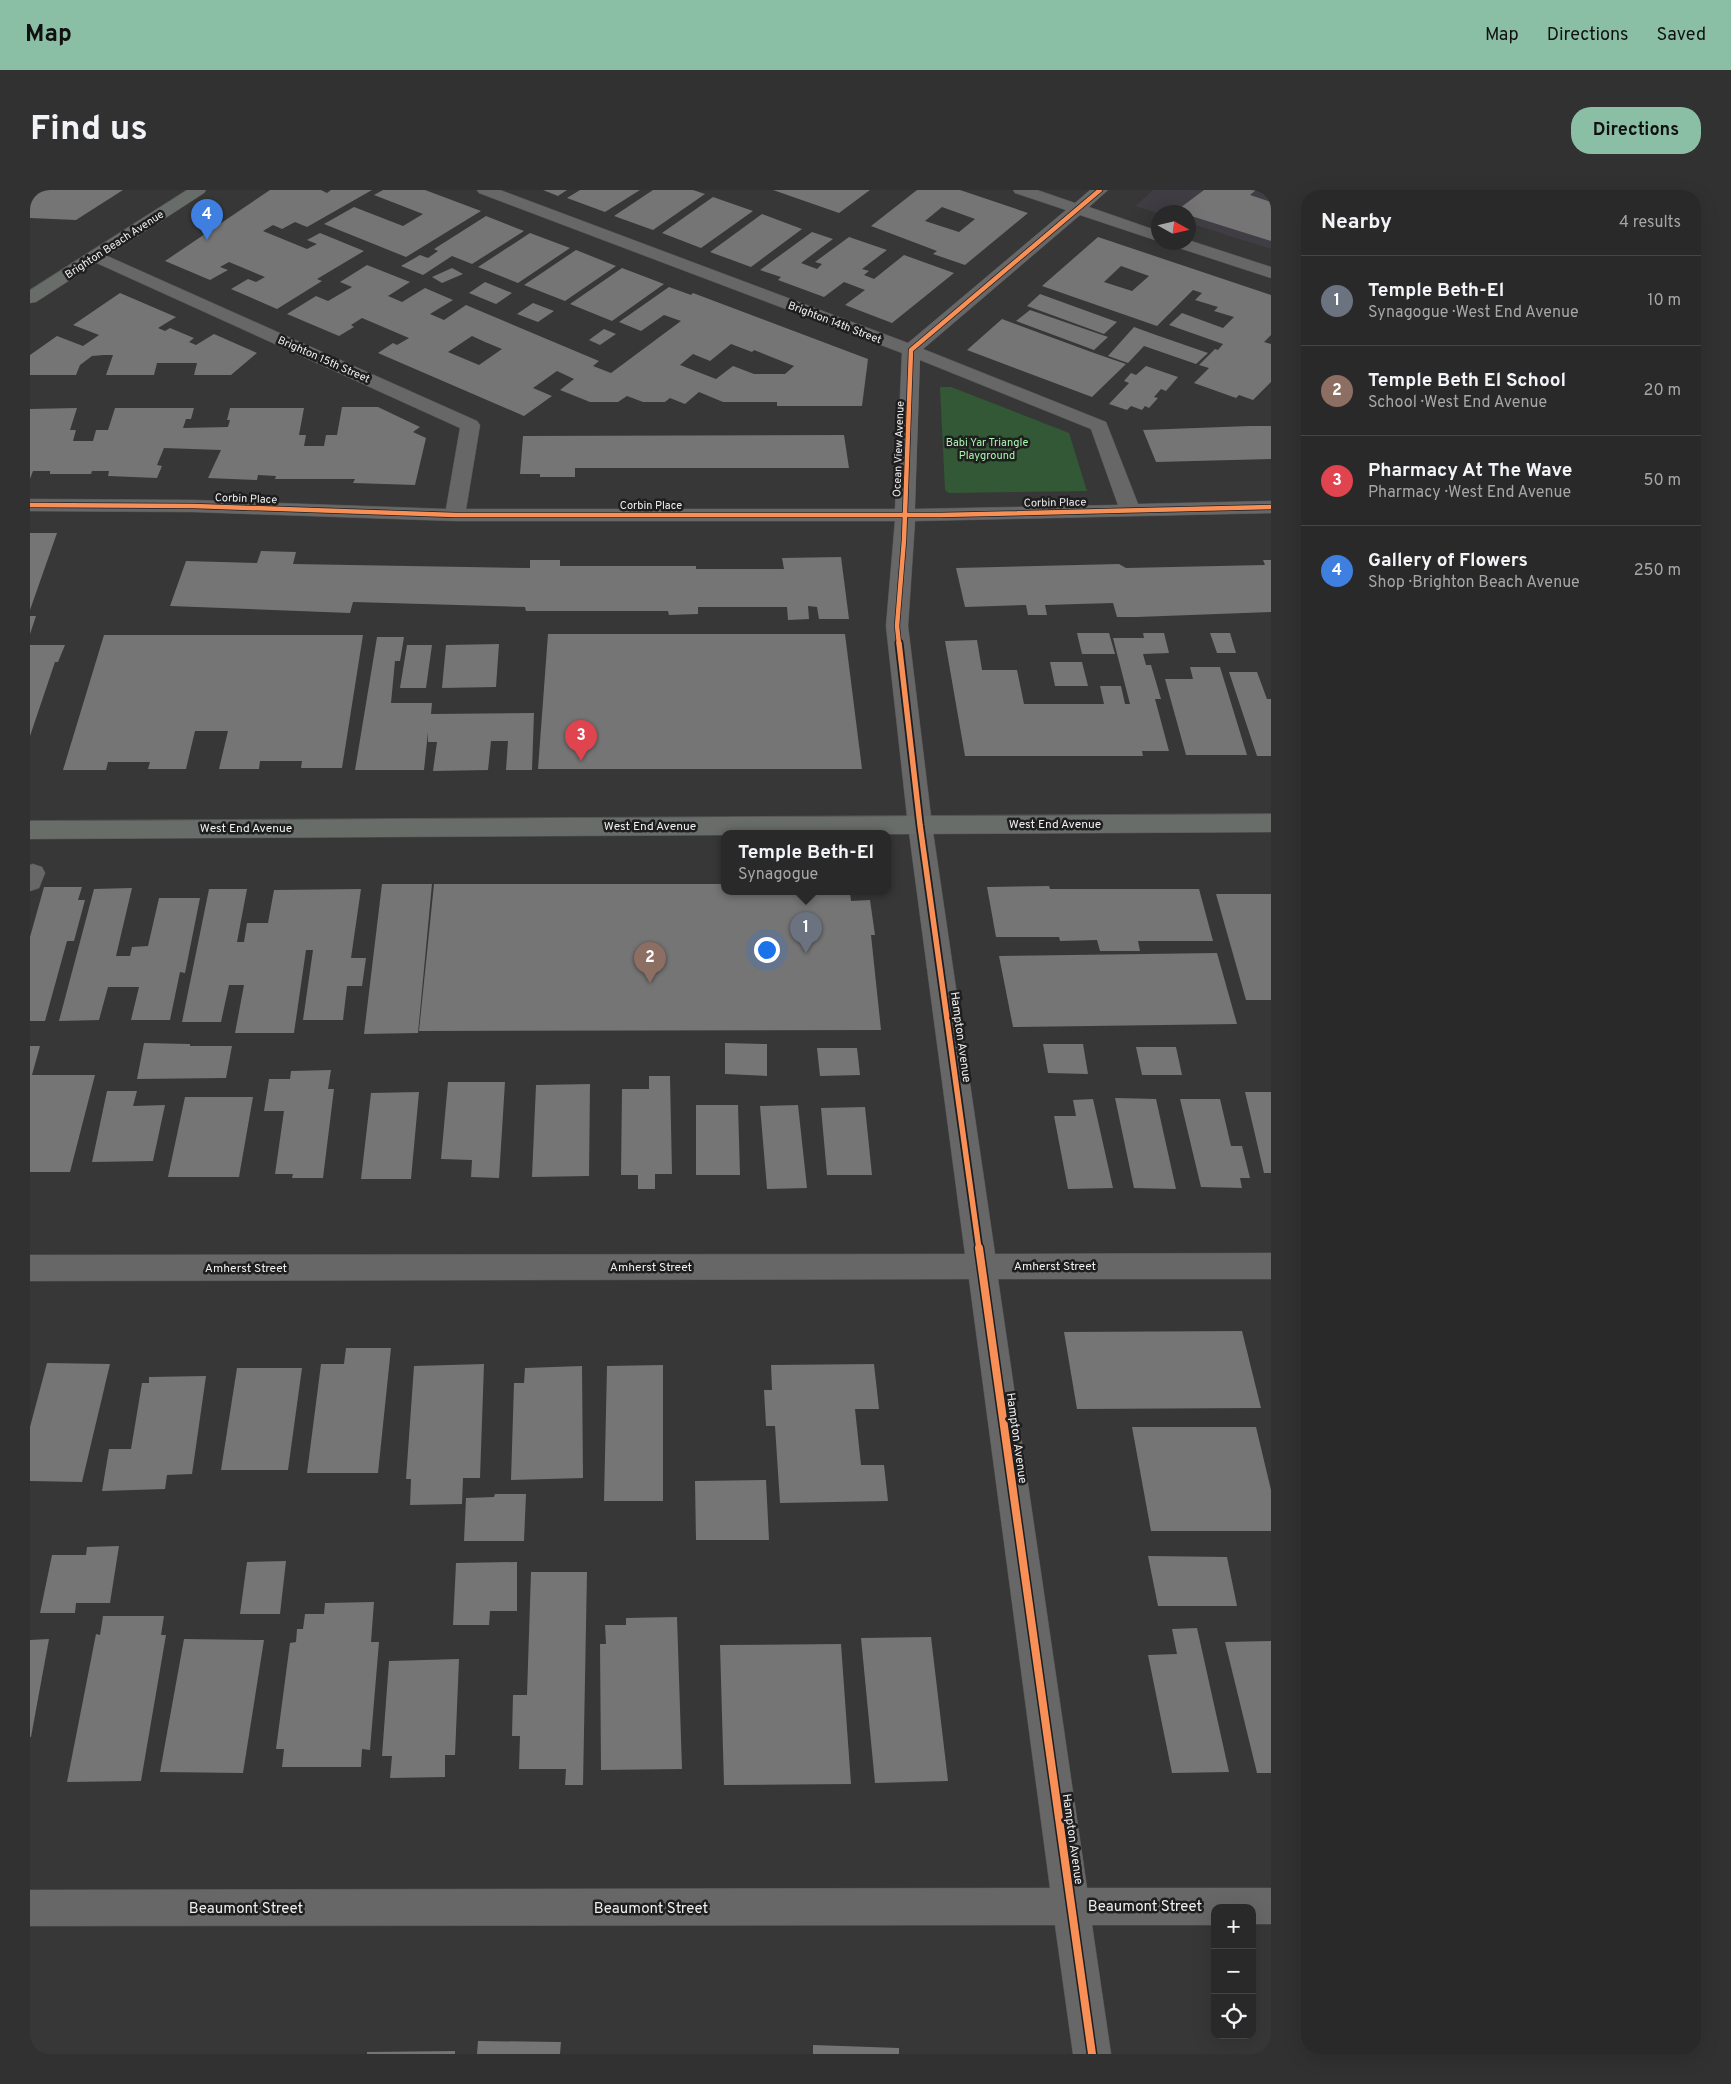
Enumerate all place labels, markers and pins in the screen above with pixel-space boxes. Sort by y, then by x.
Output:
pin: 4 [191,199,223,240]
pin: 3 [565,720,597,761]
pin: 1 [790,912,822,953]
pin: 2 [634,942,666,983]

